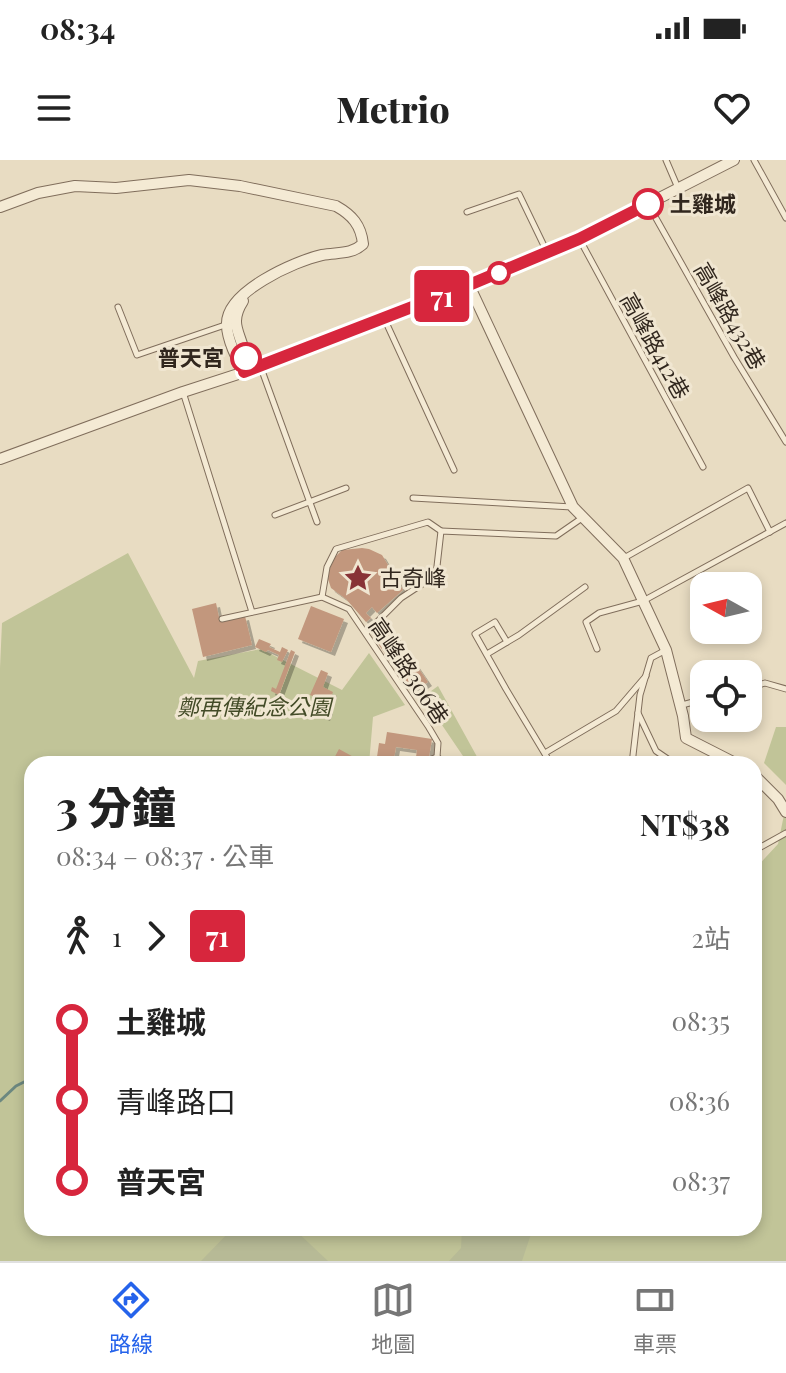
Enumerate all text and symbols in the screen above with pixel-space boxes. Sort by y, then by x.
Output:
text: 08:34 [40,8,115,48]
text: Metrio [336,84,450,132]
icon: menu [32,86,76,130]
icon: heart [710,86,754,130]
place label: 土雞城 [670,188,736,218]
marker: 土雞城 [633,189,663,219]
street label: 高峰路432巷 [688,256,774,375]
unlabelled marker [488,262,510,284]
line badge: 71 [406,270,478,322]
text: 71 [430,277,454,314]
street label: 高峰路412巷 [614,287,697,404]
place label: 普天宮 [158,342,224,372]
marker: 普天宮 [231,343,261,373]
place label: 古奇峰 [380,562,446,592]
place icon: 古奇峰 [343,563,373,593]
north arrow [690,572,762,644]
map controls [690,572,762,732]
street label: 高峰路306巷 [363,611,457,730]
button: locate [690,660,762,732]
park label: 鄭再傳紀念公園 [177,691,334,721]
text: 3 分鐘 [56,776,176,835]
text: NT$38 [640,804,730,844]
text: 08:34 – 08:37 · 公車 [56,838,274,873]
icon: walk [56,914,100,958]
icon: forward [134,914,178,958]
text: 71 [206,917,229,954]
text: 1 [112,919,122,954]
text: 2站 [692,920,730,955]
text: 土雞城 [116,1001,206,1041]
text: 08:35 [671,1003,730,1038]
text: 青峰路口 [116,1081,236,1121]
text: 08:36 [669,1083,730,1118]
text: 普天宮 [116,1161,206,1201]
text: 08:37 [672,1163,730,1198]
tab: 路線 [109,1278,153,1358]
tab: 地圖 [371,1278,415,1358]
tab: 車票 [633,1278,677,1358]

